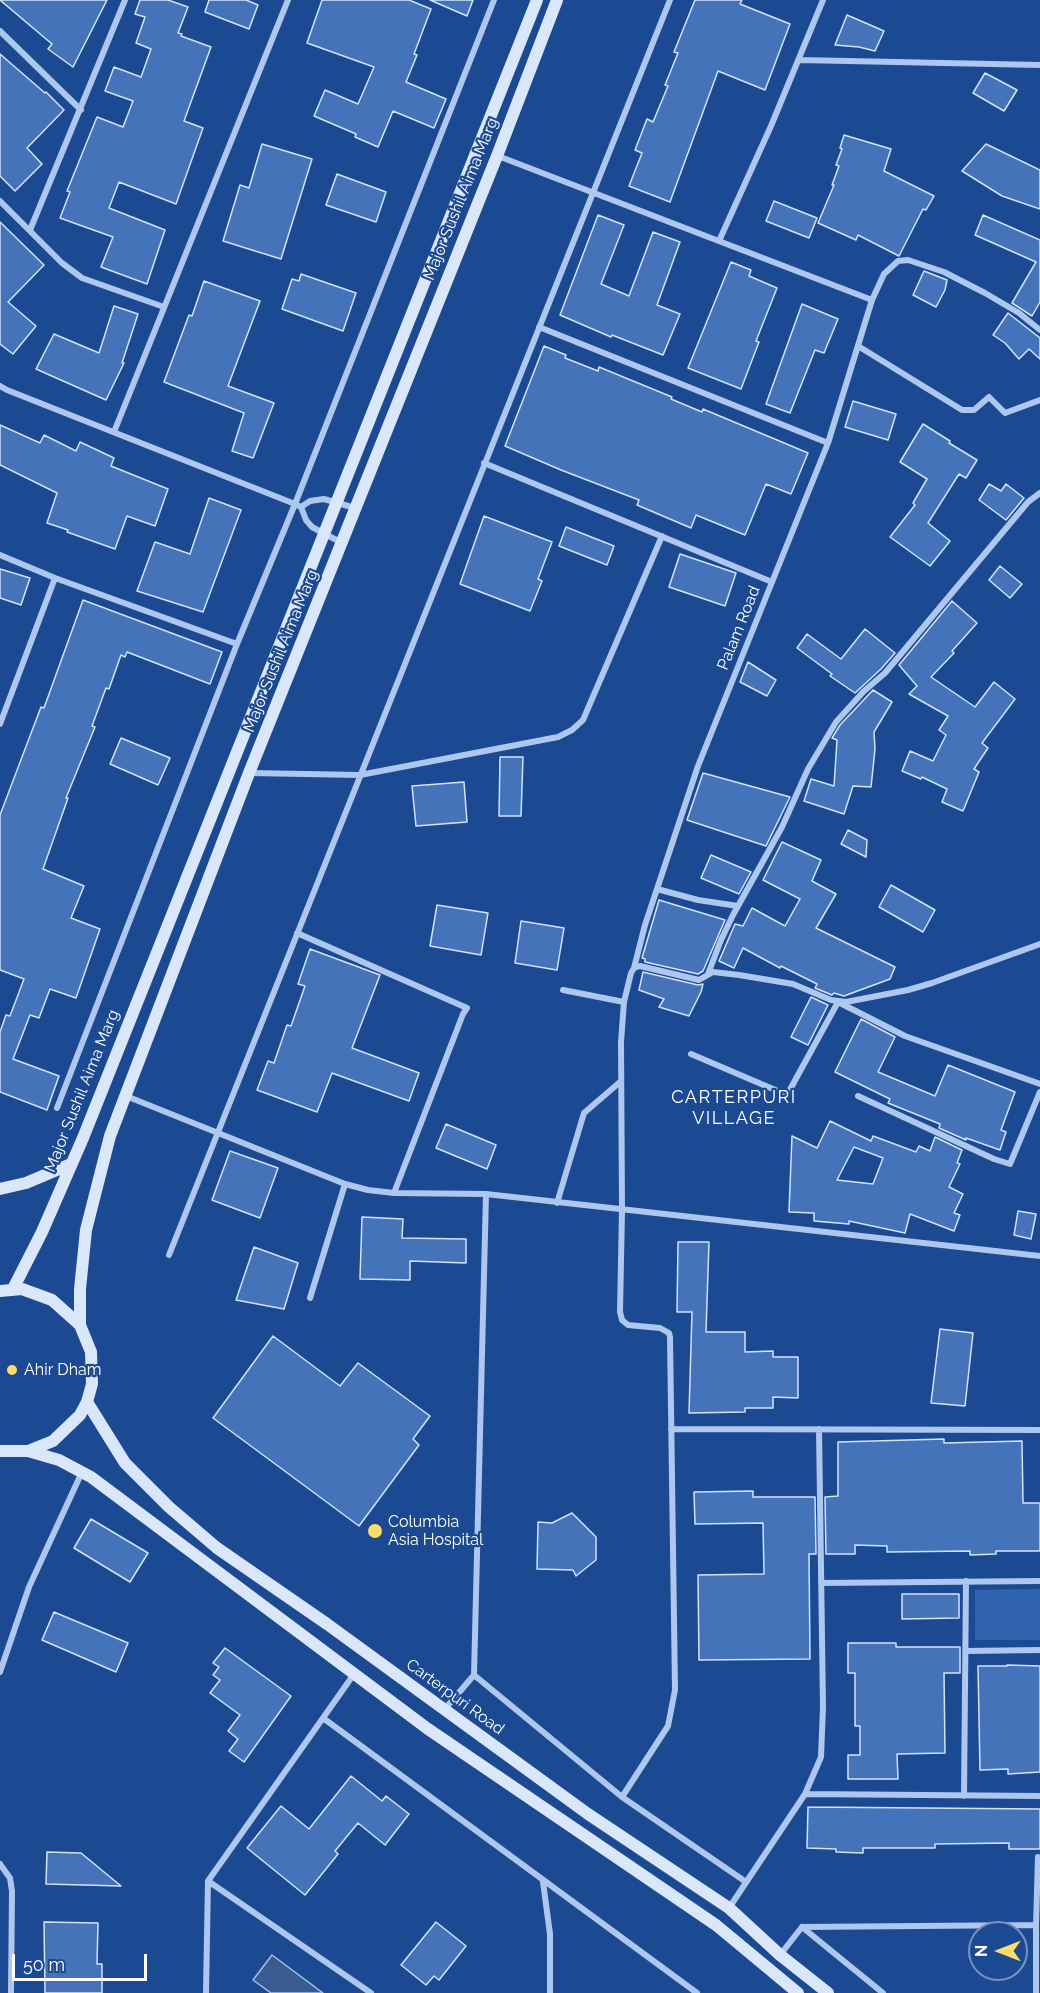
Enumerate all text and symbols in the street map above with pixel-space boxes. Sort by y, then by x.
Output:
street label: Major Sushil Aima Marg [420,115,502,283]
street label: Major Sushil Aima Marg [240,567,322,735]
street label: Palam Road [713,583,765,673]
street label: Major Sushil Aima Marg [41,1007,123,1175]
district label: CARTERPURI VILLAGE [671,1087,797,1130]
place label: Ahir Dham [24,1360,102,1380]
marker: Ahir Dham [5,1363,19,1377]
place label: Columbia Asia Hospital [388,1512,483,1550]
marker: Columbia Asia Hospital [366,1522,384,1540]
street label: Carterpuri Road [402,1655,508,1739]
north arrow [968,1921,1028,1981]
scale bar [15,1942,150,1980]
text: N [972,1945,991,1957]
text: 50 m [23,1954,65,1975]

